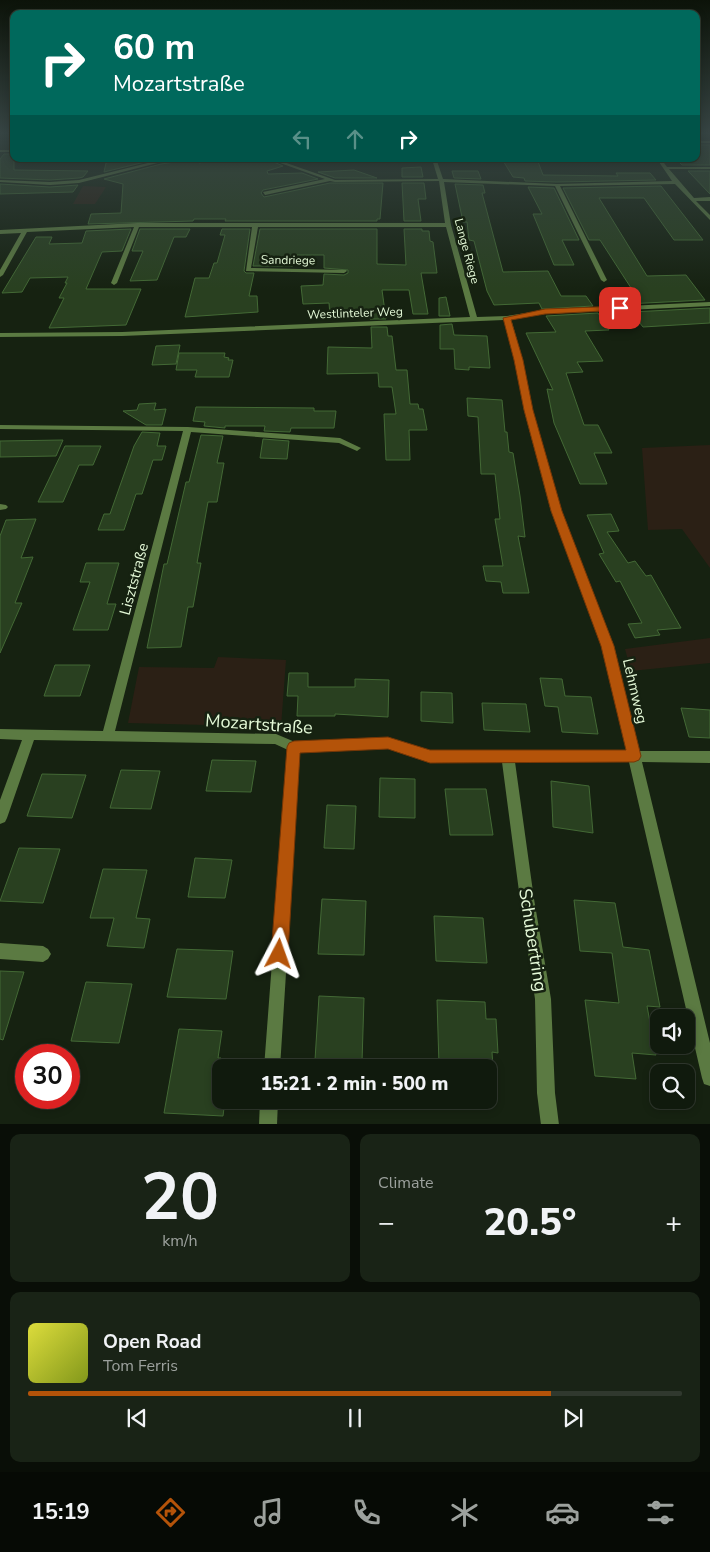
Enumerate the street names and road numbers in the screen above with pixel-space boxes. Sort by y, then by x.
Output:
street label: Lange Riege [451,217,483,285]
street label: Sandriege [261,252,315,268]
street label: Westlinteler Weg [307,303,403,323]
street label: Lisztstraße [115,541,153,617]
street label: Lehmweg [618,656,652,726]
street label: Mozartstraße [204,708,314,740]
street label: Schubertring [513,887,553,993]

